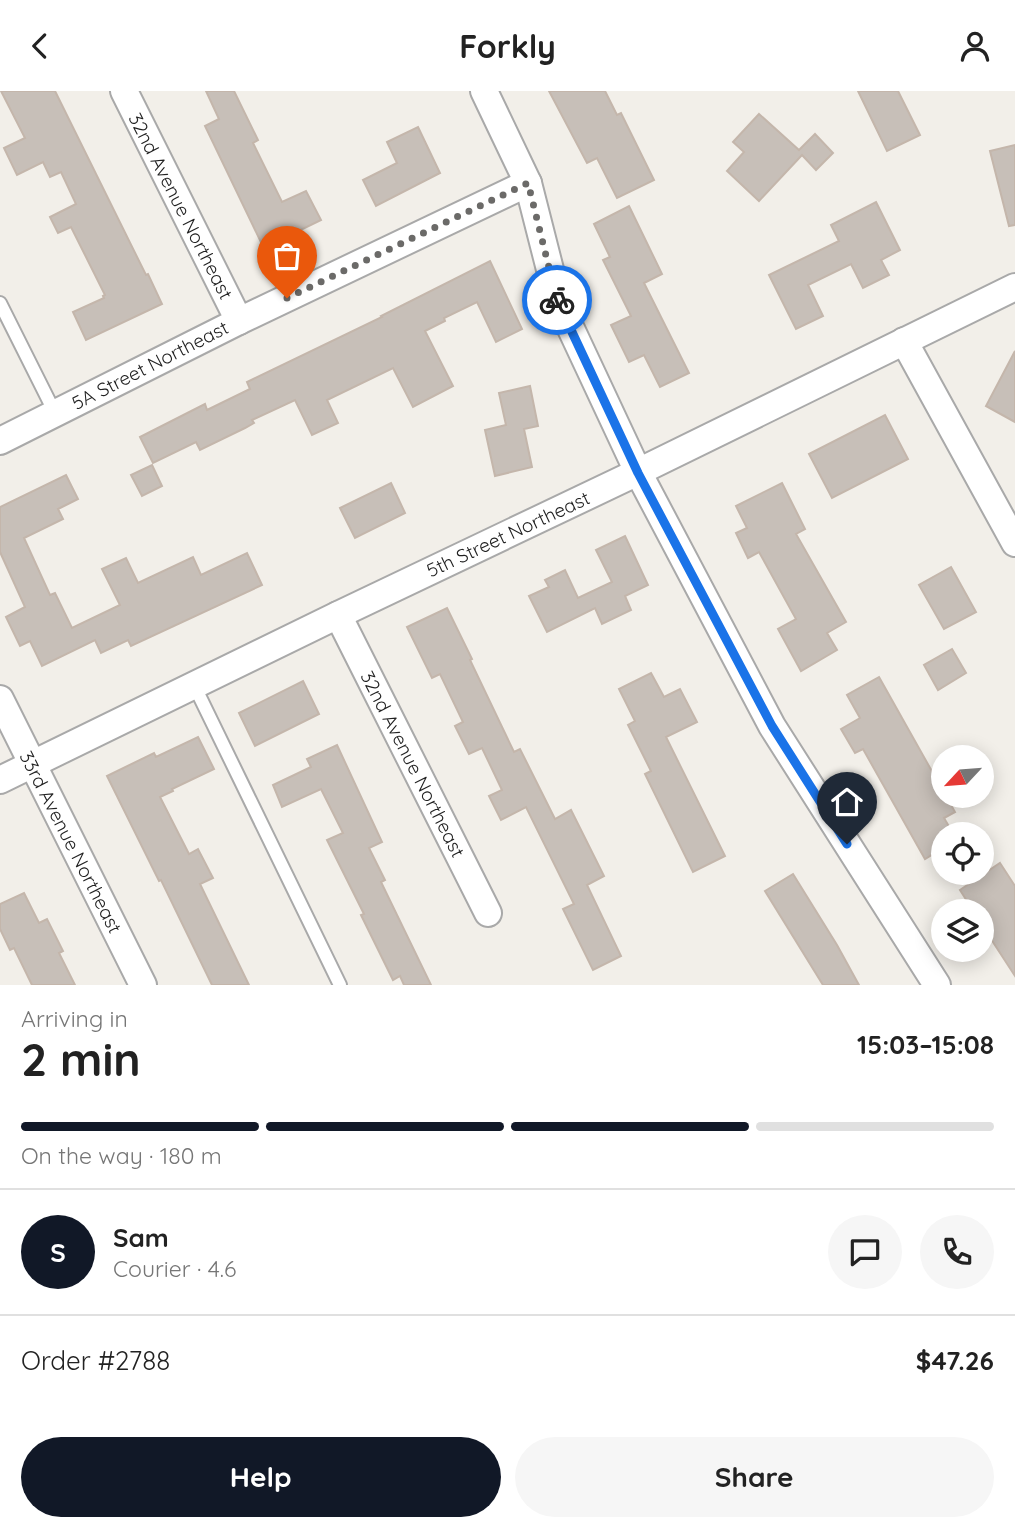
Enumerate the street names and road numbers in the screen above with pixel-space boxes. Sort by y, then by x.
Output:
street label: 32nd Avenue Northeast [124,109,238,303]
street label: 5A Street Northeast [68,315,232,415]
street label: 5th Street Northeast [423,486,593,582]
street label: 32nd Avenue Northeast [356,667,470,861]
street label: 33rd Avenue Northeast [15,747,127,937]

